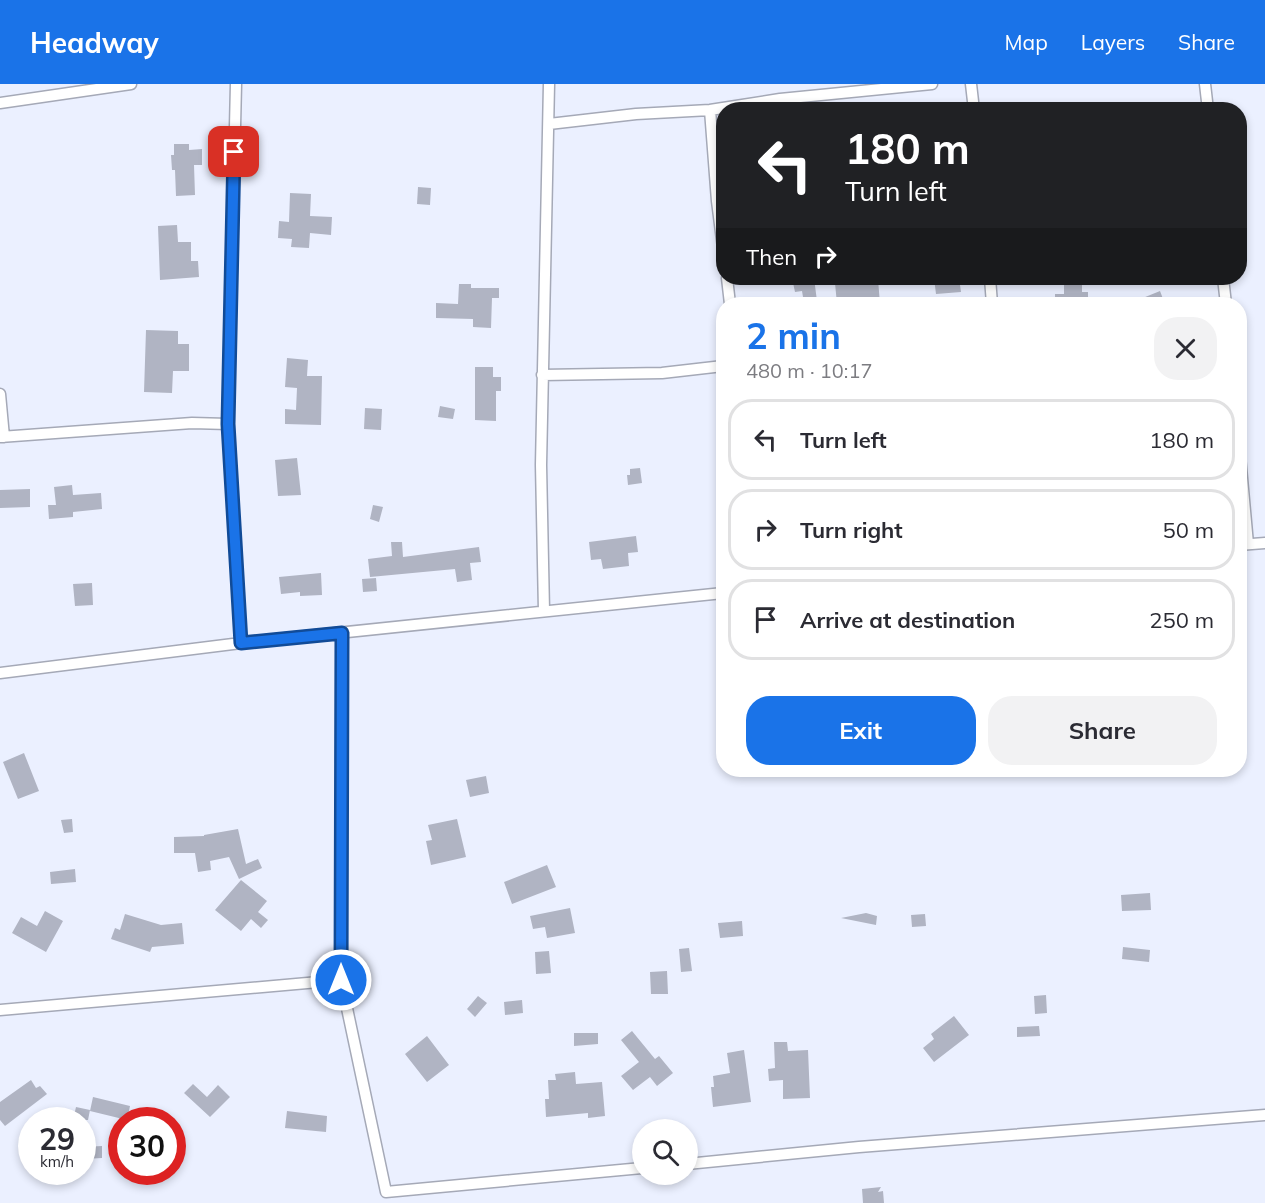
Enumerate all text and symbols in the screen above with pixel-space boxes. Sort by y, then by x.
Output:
text: Headway [30,25,159,60]
text: Map [1005,29,1048,55]
text: Layers [1081,29,1145,55]
text: Share [1178,29,1235,55]
text: 180 m [845,122,970,175]
pin [208,126,259,177]
icon: left [746,126,824,204]
icon: arrive [217,135,250,168]
text: Turn left [845,174,947,208]
icon: right [809,240,842,273]
text: Then [746,243,797,271]
text: 2 min [746,313,841,358]
button: close [1154,317,1217,380]
text: 480 m · 10:17 [746,358,872,383]
icon: left [749,423,782,456]
text: Turn left [800,426,887,454]
text: 180 m [1149,426,1214,454]
icon: right [749,513,782,546]
text: Turn right [800,516,903,544]
text: 50 m [1163,516,1214,544]
icon: arrive [749,603,782,636]
text: Arrive at destination [800,606,1015,634]
text: 250 m [1149,606,1214,634]
button: Exit [746,696,976,765]
button: Share [988,696,1217,765]
position arrow [309,948,373,1012]
speed limit sign: 30 [108,1107,186,1185]
map controls [632,1119,698,1185]
button: search [632,1119,698,1185]
text: 29 [39,1120,75,1158]
text: km/h [40,1152,74,1171]

